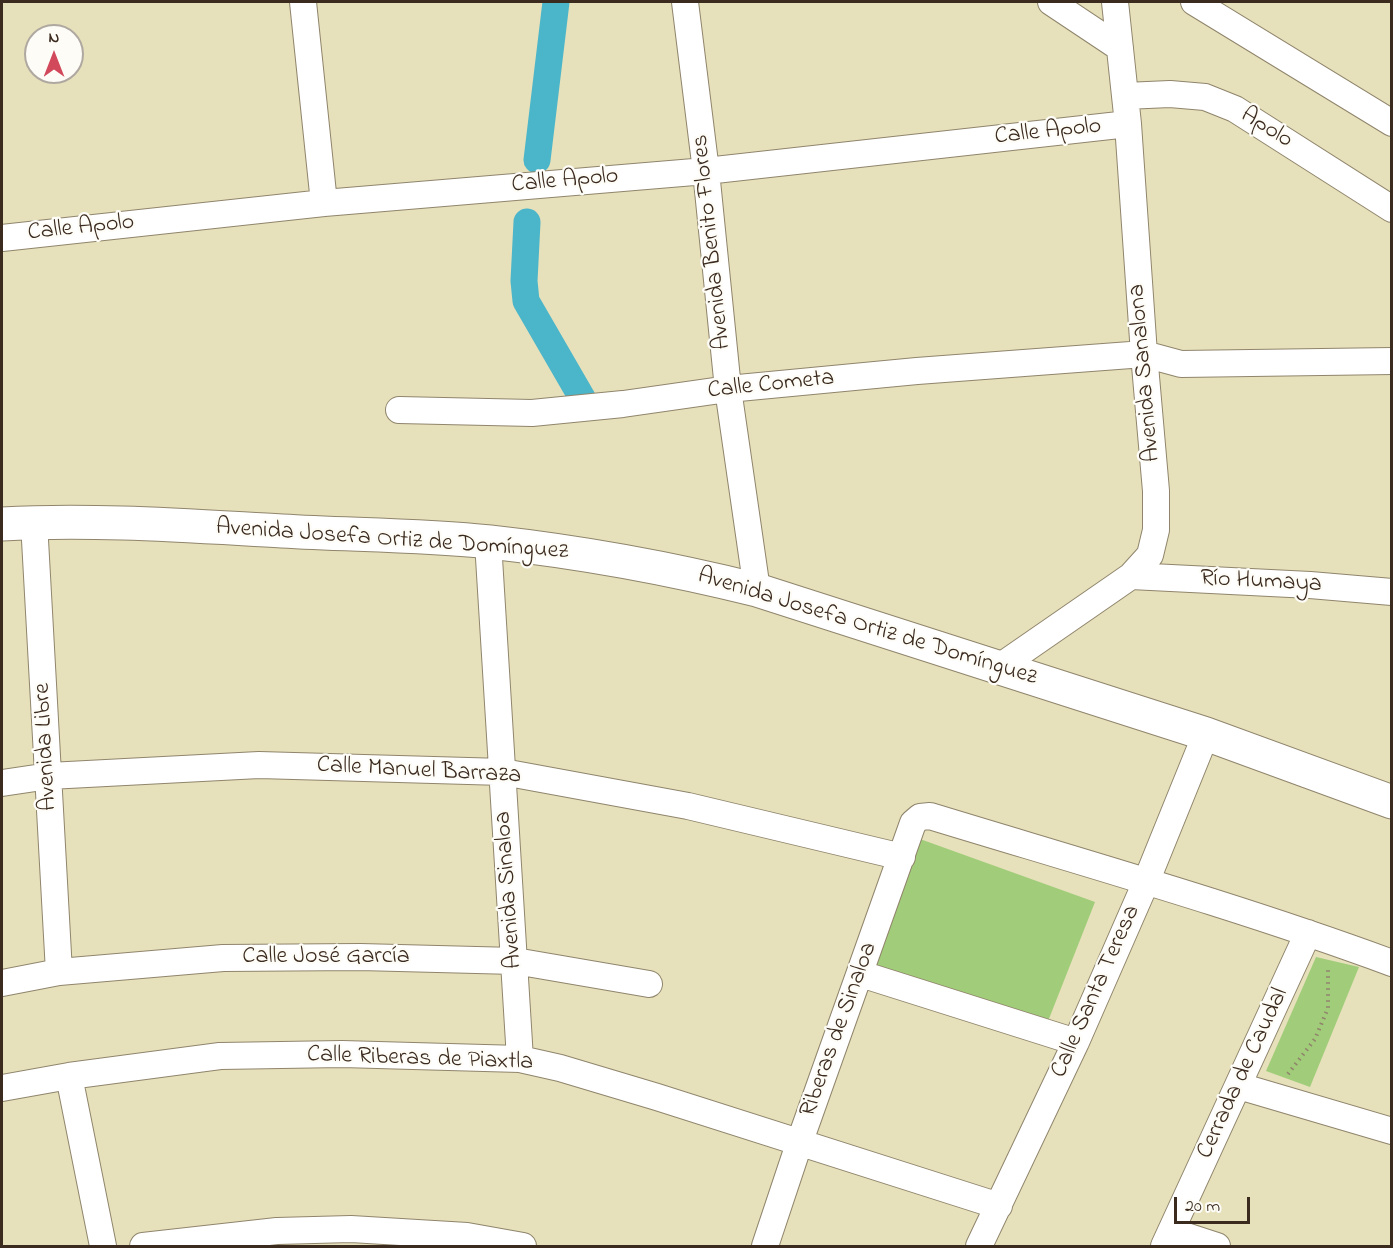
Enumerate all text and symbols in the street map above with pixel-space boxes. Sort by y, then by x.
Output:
north arrow [24,24,84,84]
text: N [49,26,59,50]
street label: Apolo [1235,102,1297,156]
street label: Calle Apolo [993,113,1103,153]
street label: Avenida Benito Flores [687,133,739,351]
street label: Calle Apolo [510,163,620,201]
street label: Calle Apolo [26,209,136,249]
street label: Avenida Sanalona [1124,283,1168,463]
street label: Calle Cometa [706,365,836,407]
street label: Avenida Josefa Ortiz de Domínguez [215,514,569,568]
street label: Avenida Josefa Ortiz de Domínguez [694,563,1040,693]
street label: Río Humaya [1200,565,1322,601]
street label: Avenida Libre [29,682,65,812]
street label: Calle Manuel Barraza [316,752,522,792]
street label: Avenida Sinaloa [490,810,530,970]
street label: Calle Santa Teresa [1046,901,1148,1083]
street label: Riberas de Sinaloa [795,939,885,1121]
street label: Calle José García [242,944,410,972]
street label: Cerrada de Caudal [1192,984,1296,1164]
street label: Calle Riberas de Piaxtla [306,1042,534,1078]
scale bar [1177,1185,1254,1223]
text: 20 m [1185,1194,1220,1220]

